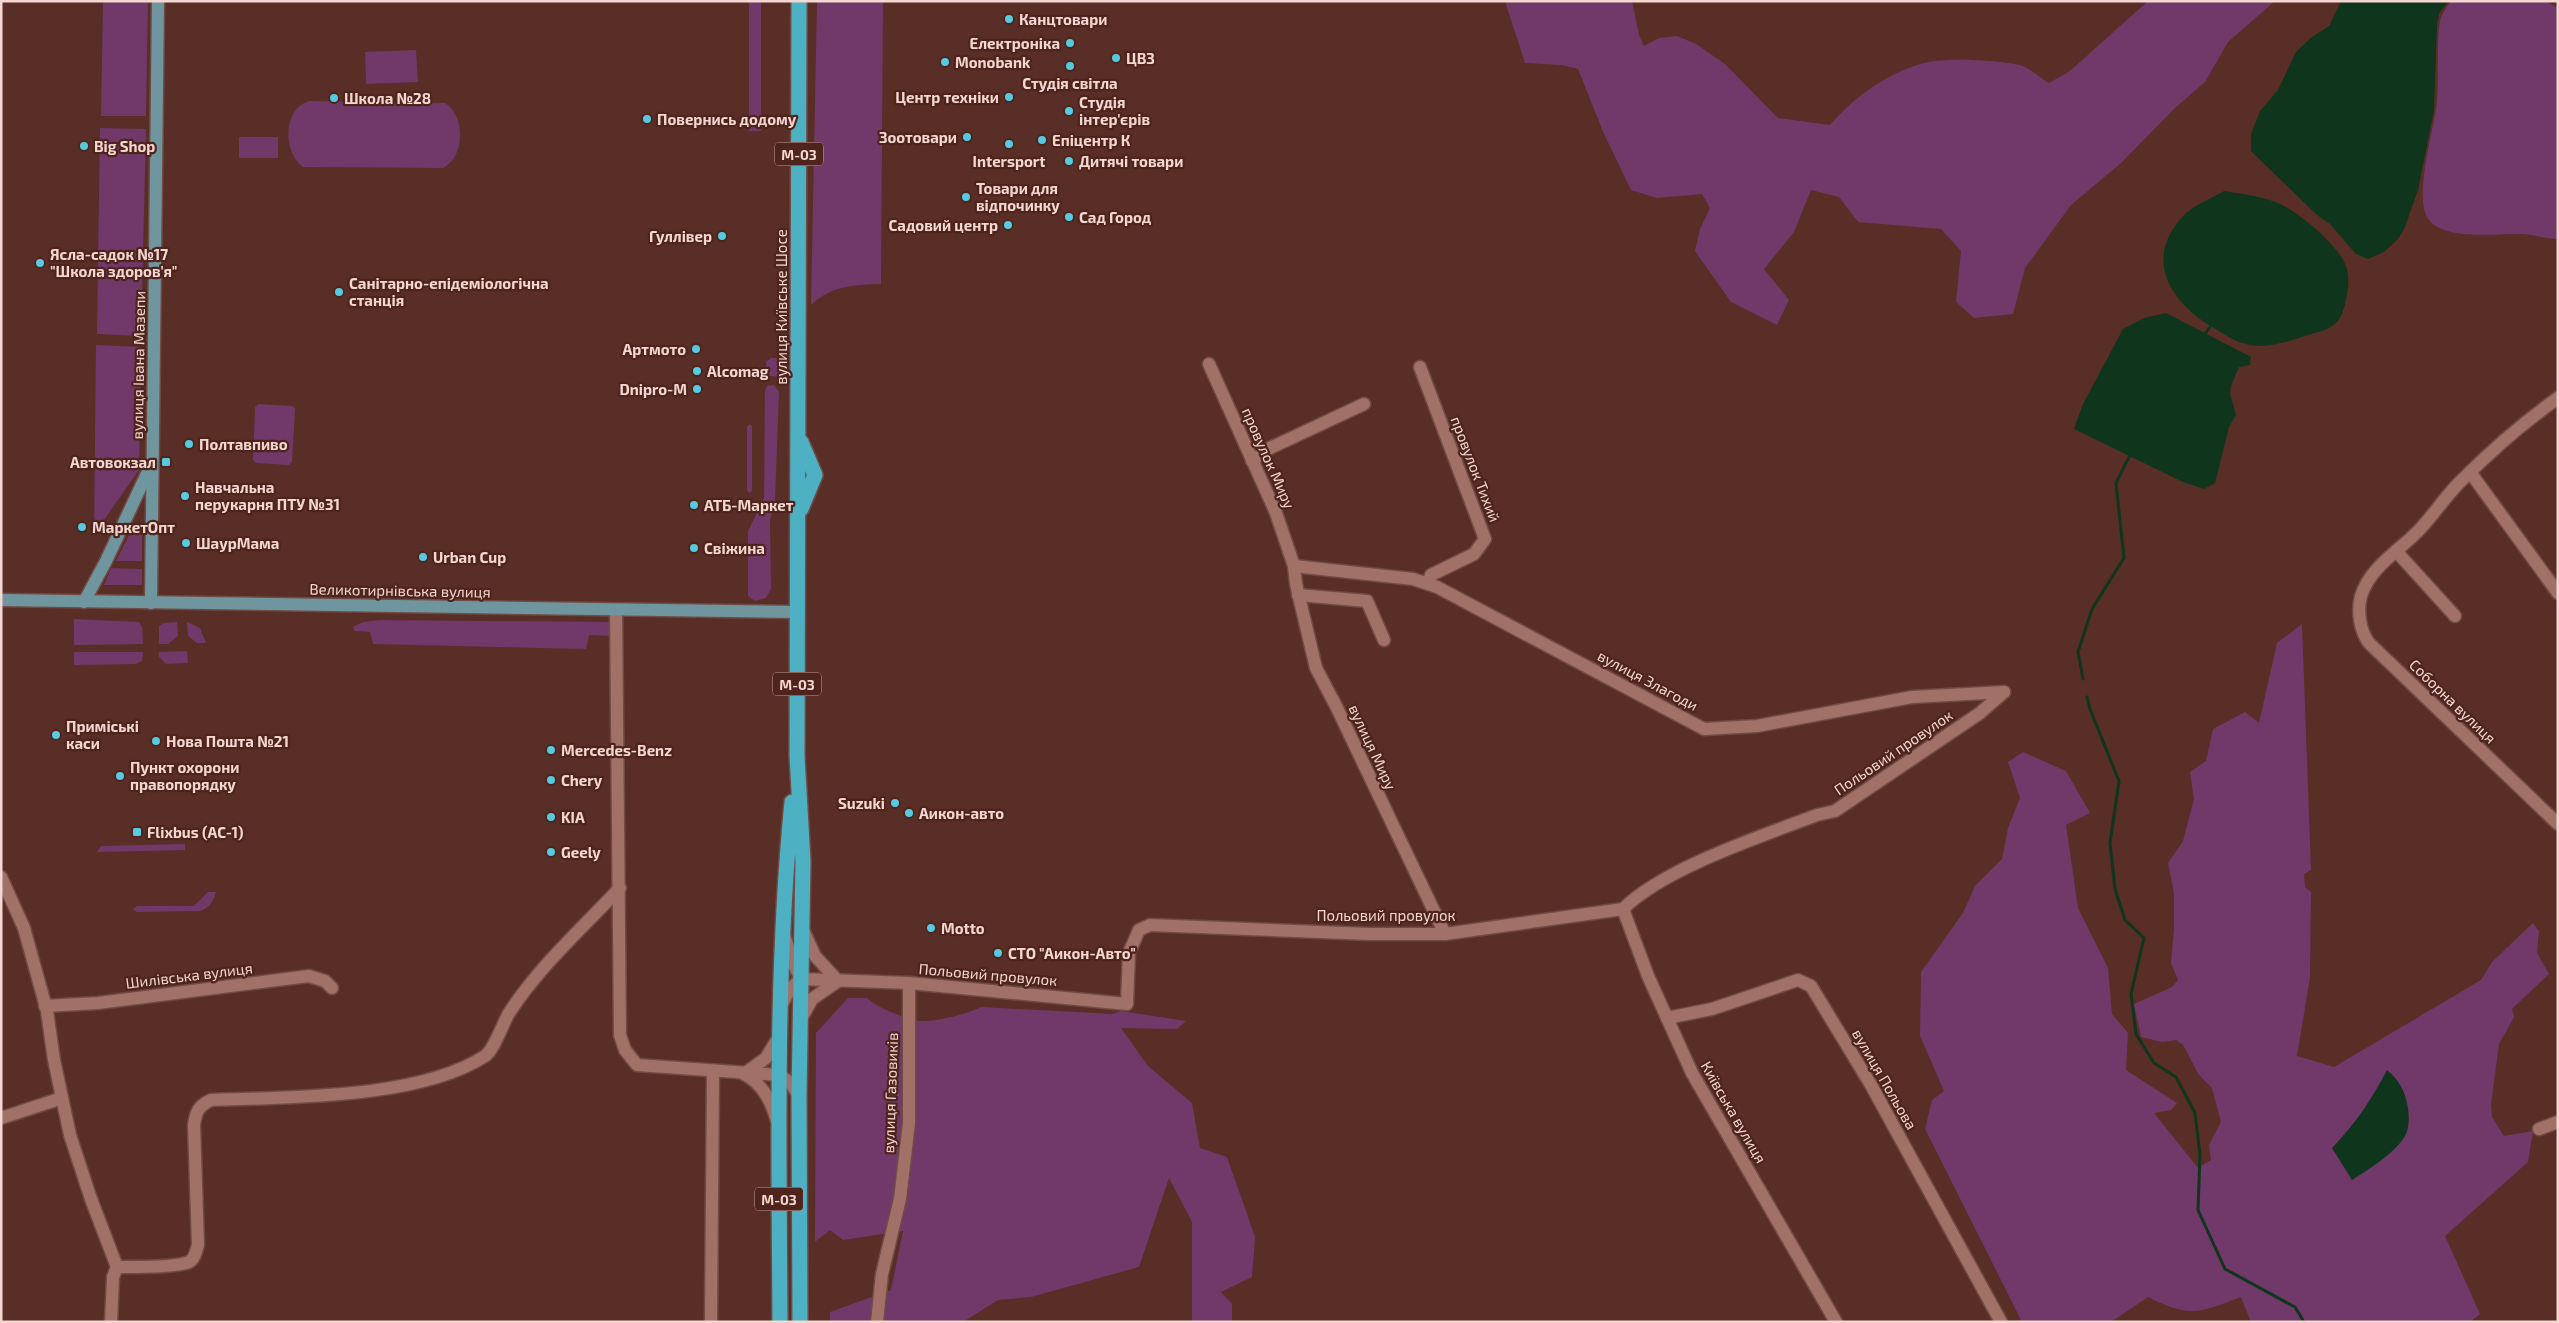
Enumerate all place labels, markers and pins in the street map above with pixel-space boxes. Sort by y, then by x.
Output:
place label: Канцтовари [1019,10,1107,28]
marker: Канцтовари [1003,13,1015,25]
place label: Електроніка [970,34,1060,52]
marker: Електроніка [1064,37,1076,49]
place label: ЦВЗ [1126,49,1155,67]
marker: ЦВЗ [1110,52,1122,64]
place label: Monobank [955,53,1031,71]
marker: Monobank [939,56,951,68]
marker: Студія світла [1064,60,1076,72]
place label: Студія світла [1022,74,1118,92]
place label: Центр техніки [895,88,999,106]
place label: Школа №28 [344,89,431,107]
marker: Центр техніки [1003,91,1015,103]
marker: Школа №28 [328,92,340,104]
place label: Студія інтер'єрів [1079,93,1150,128]
marker: Студія інтер'єрів [1063,105,1075,117]
place label: Повернись додому [657,110,797,128]
marker: Повернись додому [641,113,653,125]
place label: Зоотовари [879,128,957,146]
marker: Зоотовари [961,131,973,143]
place label: Епіцентр К [1052,131,1131,149]
marker: Епіцентр К [1036,134,1048,146]
place label: Big Shop [94,137,155,155]
marker: Intersport [1003,138,1015,150]
marker: Big Shop [78,140,90,152]
place label: Intersport [973,152,1045,170]
place label: Дитячі товари [1079,152,1183,170]
marker: Дитячі товари [1063,155,1075,167]
place label: Товари для відпочинку [976,179,1060,214]
marker: Товари для відпочинку [960,191,972,203]
place label: Сад Город [1079,208,1152,226]
marker: Сад Город [1063,211,1075,223]
place label: Садовий центр [888,216,998,234]
marker: Садовий центр [1002,219,1014,231]
place label: Гуллівер [649,227,712,245]
marker: Гуллівер [716,230,728,242]
place label: Ясла-садок №17 "Школа здоров'я" [50,245,177,280]
marker: Ясла-садок №17 "Школа здоров'я" [34,257,46,269]
place label: Санітарно-епідеміологічна станція [349,274,549,309]
marker: Санітарно-епідеміологічна станція [333,286,345,298]
place label: Артмото [622,340,686,358]
marker: Артмото [690,343,702,355]
place label: Alcomag [707,362,769,380]
marker: Alcomag [691,365,703,377]
place label: Dnipro-M [620,380,687,398]
marker: Dnipro-M [691,383,703,395]
place label: Полтавпиво [199,435,288,453]
marker: Полтавпиво [183,438,195,450]
place label: Автовокзал [70,453,156,471]
marker: Автовокзал [160,456,172,468]
place label: Навчальна перукарня ПТУ №31 [195,478,340,513]
marker: Навчальна перукарня ПТУ №31 [179,490,191,502]
place label: АТБ-Маркет [704,496,794,514]
marker: АТБ-Маркет [688,499,700,511]
place label: МаркетОпт [92,518,175,536]
marker: МаркетОпт [76,521,88,533]
place label: ШаурМама [196,534,279,552]
marker: ШаурМама [180,537,192,549]
place label: Свіжина [704,539,765,557]
marker: Свіжина [688,542,700,554]
place label: Urban Cup [433,548,506,566]
marker: Urban Cup [417,551,429,563]
place label: Приміські каси [66,717,139,752]
marker: Приміські каси [50,729,62,741]
place label: Нова Пошта №21 [166,732,289,750]
marker: Нова Пошта №21 [150,735,162,747]
place label: Mercedes-Benz [561,741,672,759]
marker: Mercedes-Benz [545,744,557,756]
place label: Пункт охорони правопорядку [130,758,239,793]
marker: Пункт охорони правопорядку [114,770,126,782]
place label: Chery [561,771,603,790]
marker: Chery [545,774,557,786]
place label: Suzuki [838,794,885,812]
marker: Suzuki [889,797,901,809]
place label: Аикон-авто [919,804,1004,822]
marker: Аикон-авто [903,807,915,819]
place label: KIA [561,808,585,826]
marker: KIA [545,811,557,823]
place label: Flixbus (АС-1) [147,823,244,841]
marker: Flixbus (АС-1) [131,826,143,838]
place label: Geely [561,843,601,862]
marker: Geely [545,846,557,858]
place label: Motto [941,919,985,937]
marker: Motto [925,922,937,934]
place label: СТО "Аикон-Авто" [1008,944,1136,962]
marker: СТО "Аикон-Авто" [992,947,1004,959]

